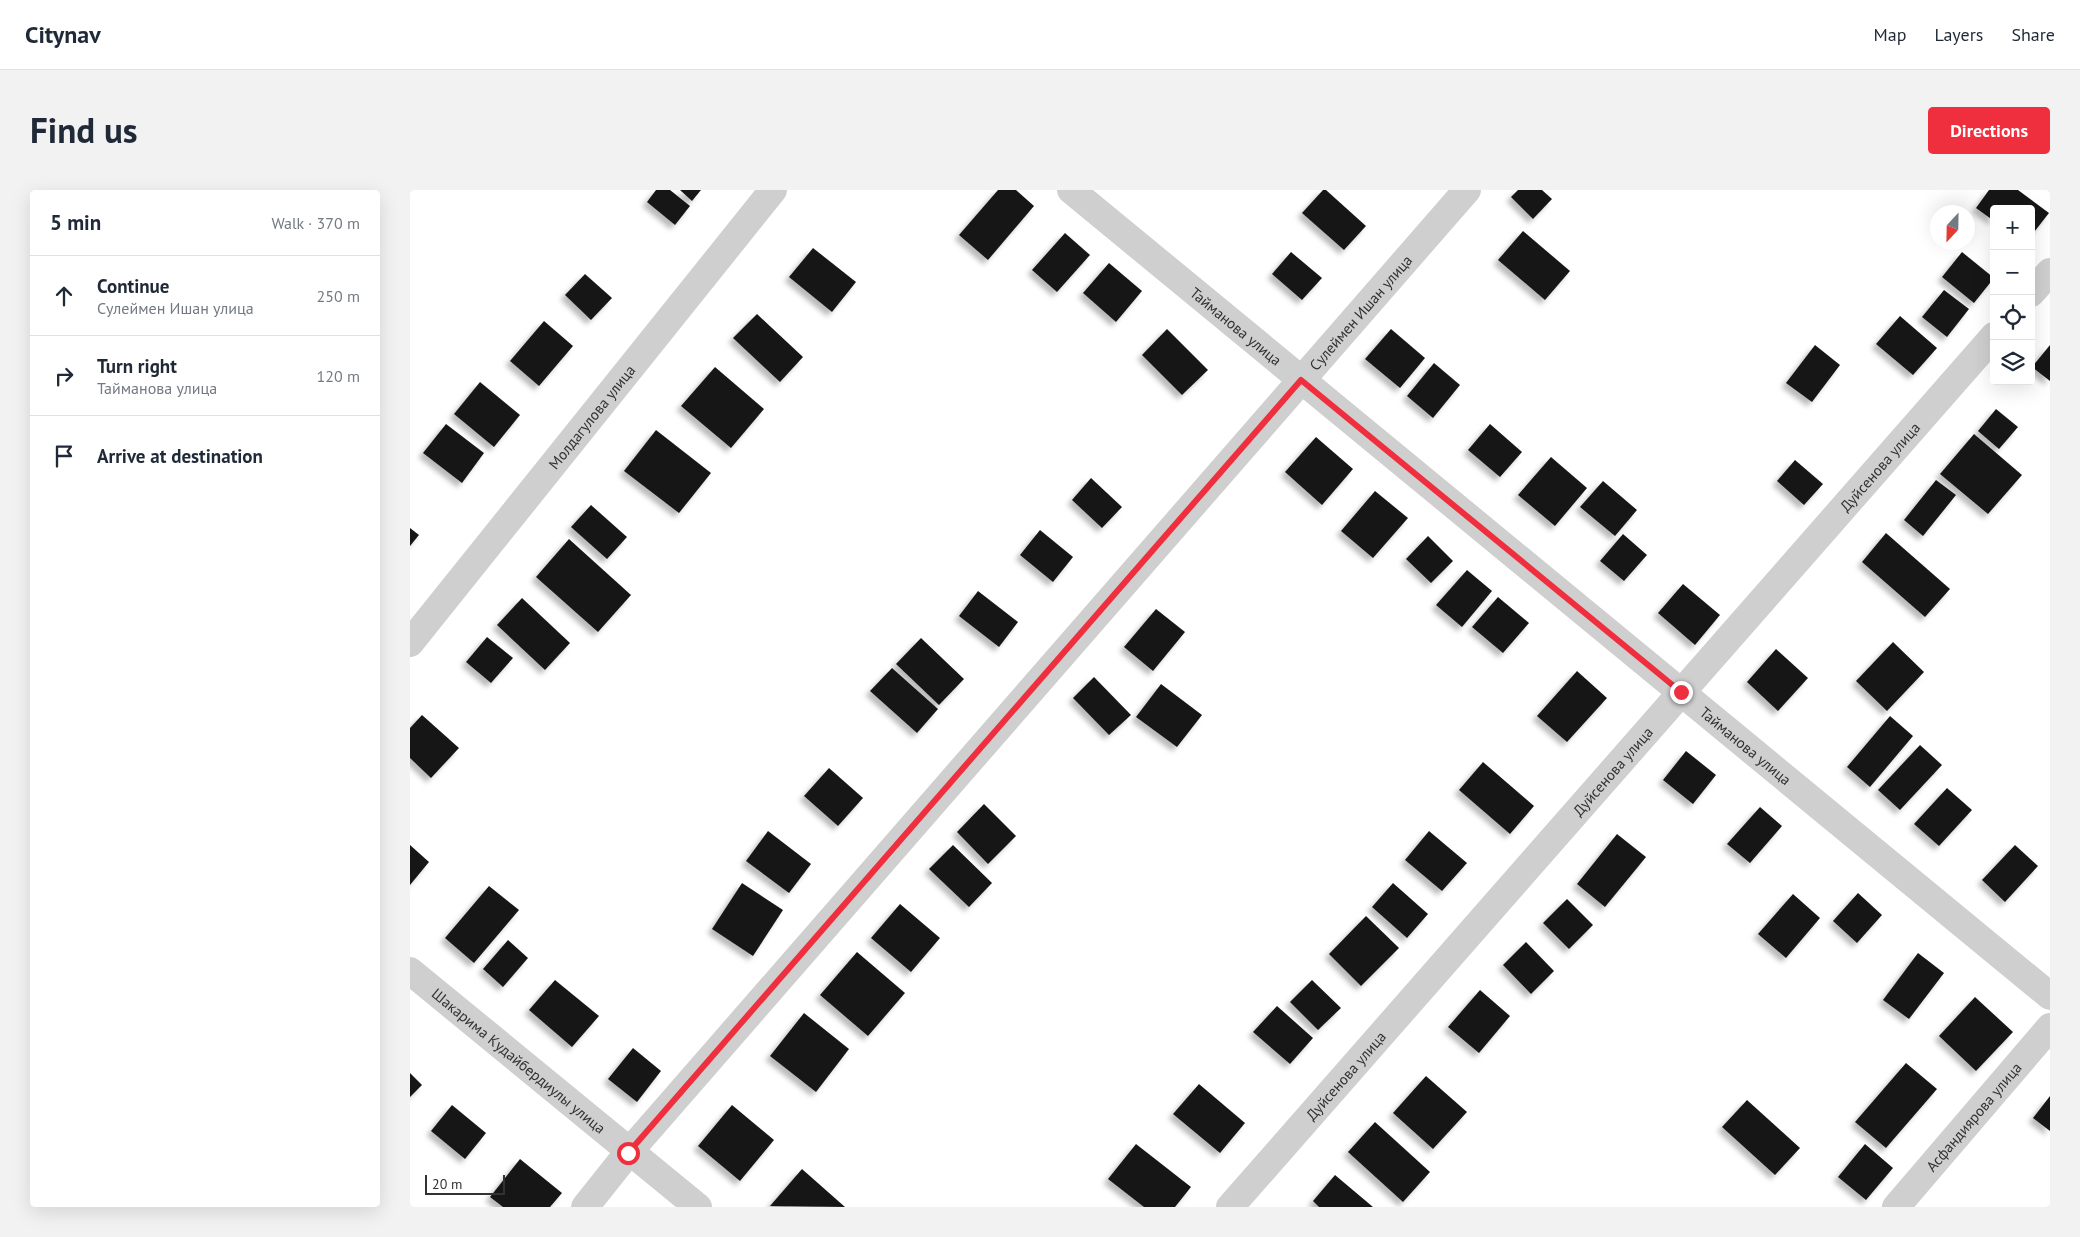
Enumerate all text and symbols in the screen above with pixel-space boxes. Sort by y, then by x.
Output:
text: Citynav [25,19,101,50]
text: Map [1874,23,1906,46]
text: Layers [1934,23,1983,46]
text: Share [2011,23,2055,46]
text: Find us [30,107,138,153]
button: Directions [1928,107,2050,154]
north arrow [1930,205,1975,250]
map controls [1990,205,2035,385]
button: + [1990,205,2035,250]
text: 5 min [50,209,101,236]
text: Walk · 370 m [271,213,360,233]
button: − [1990,250,2035,295]
street label: Сулеймен Ишан улица [1305,251,1416,374]
text: Continue [97,274,169,298]
icon: ahead [50,282,78,310]
street label: Тайманова улица [1187,283,1286,369]
text: 250 m [317,286,360,306]
button: locate [1990,295,2035,340]
text: Сулеймен Ишан улица [97,298,254,318]
button: layers [1990,340,2035,385]
text: Turn right [97,354,177,378]
street label: Молдагулова улица [544,361,639,473]
icon: right [50,362,78,390]
text: 120 m [317,366,360,386]
text: Тайманова улица [97,378,217,398]
street label: Дуйсенова улица [1835,418,1924,515]
icon: arrive [50,442,78,470]
text: Arrive at destination [97,444,263,468]
route end [1670,681,1693,704]
street label: Тайманова улица [1696,702,1795,789]
street label: Дуйсенова улица [1568,723,1657,819]
street label: Шакарима Кудайбердиулы улица [428,984,610,1137]
street label: Дуйсенова улица [1301,1027,1390,1124]
street label: Асфандиярова улица [1921,1058,2025,1175]
route start [617,1142,640,1165]
scale bar [425,1172,505,1195]
text: 20 m [432,1175,462,1193]

